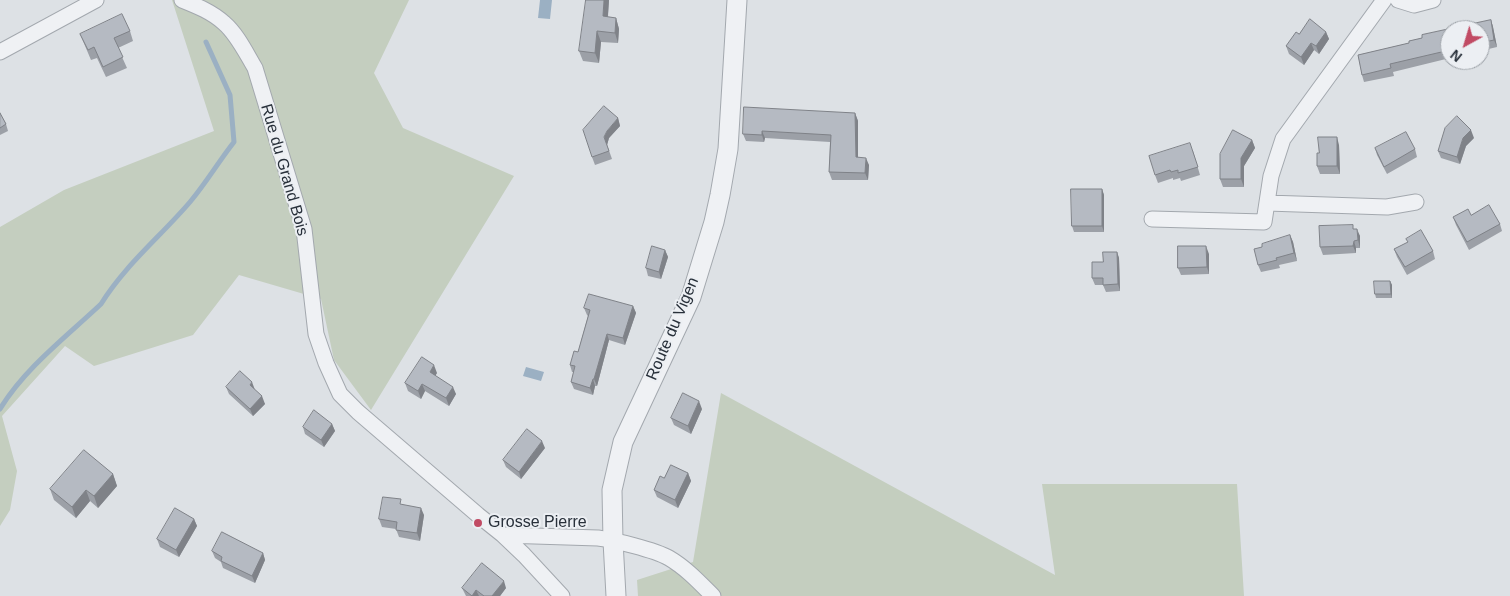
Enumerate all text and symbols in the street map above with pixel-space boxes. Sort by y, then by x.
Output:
north arrow [1440,20,1490,70]
text: N [1447,46,1465,65]
street label: Rue du Grand Bois [256,102,312,238]
street label: Route du Vigen [643,275,703,383]
place label: Grosse Pierre [488,513,587,533]
marker: Grosse Pierre [472,517,484,529]

